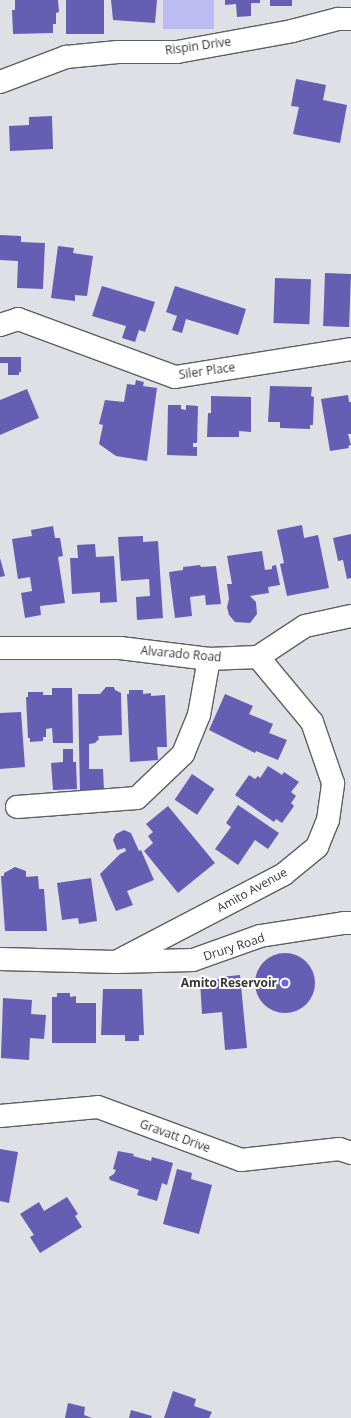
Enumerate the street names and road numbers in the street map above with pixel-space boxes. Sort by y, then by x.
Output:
street label: Rispin Drive [164,34,232,58]
street label: Siler Place [178,360,236,382]
street label: Alvarado Road [140,643,222,665]
street label: Amito Avenue [214,865,290,915]
street label: Drury Road [202,930,266,964]
street label: Gravatt Drive [138,1117,212,1155]

